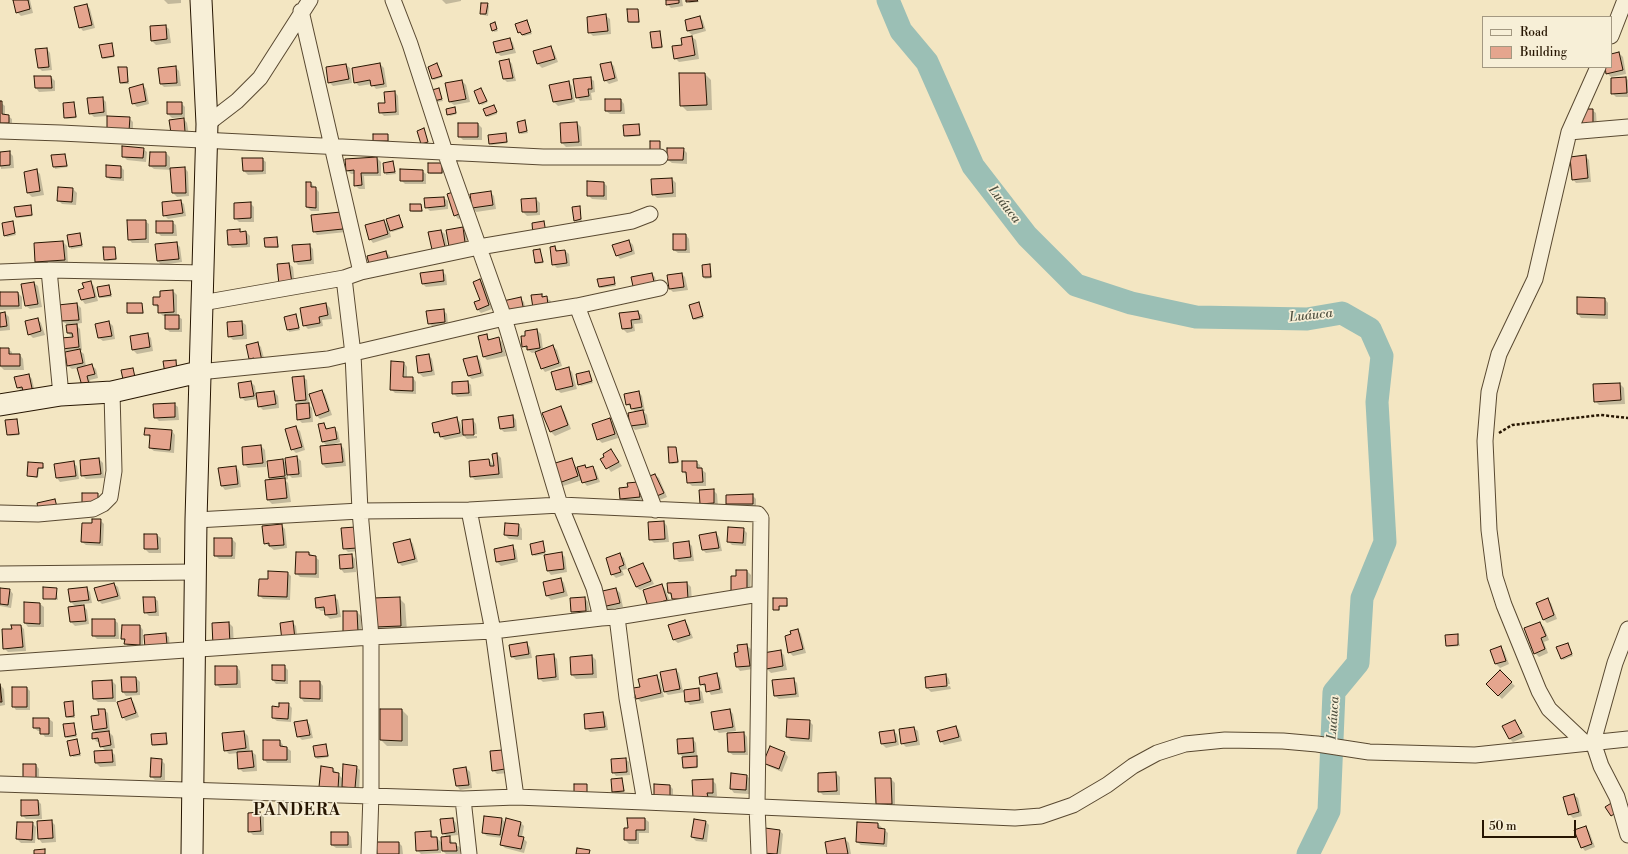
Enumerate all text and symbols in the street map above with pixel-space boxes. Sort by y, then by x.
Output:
legend [1482,16,1612,68]
text: Road [1520,25,1548,40]
text: Building [1520,45,1567,60]
water label: Luáuca [985,183,1023,227]
water label: Luáuca [1289,306,1333,326]
water label: Luáuca [1325,696,1343,740]
district label: PANDERA [253,801,341,821]
scale bar [1484,812,1578,838]
text: 50 m [1489,819,1517,834]

